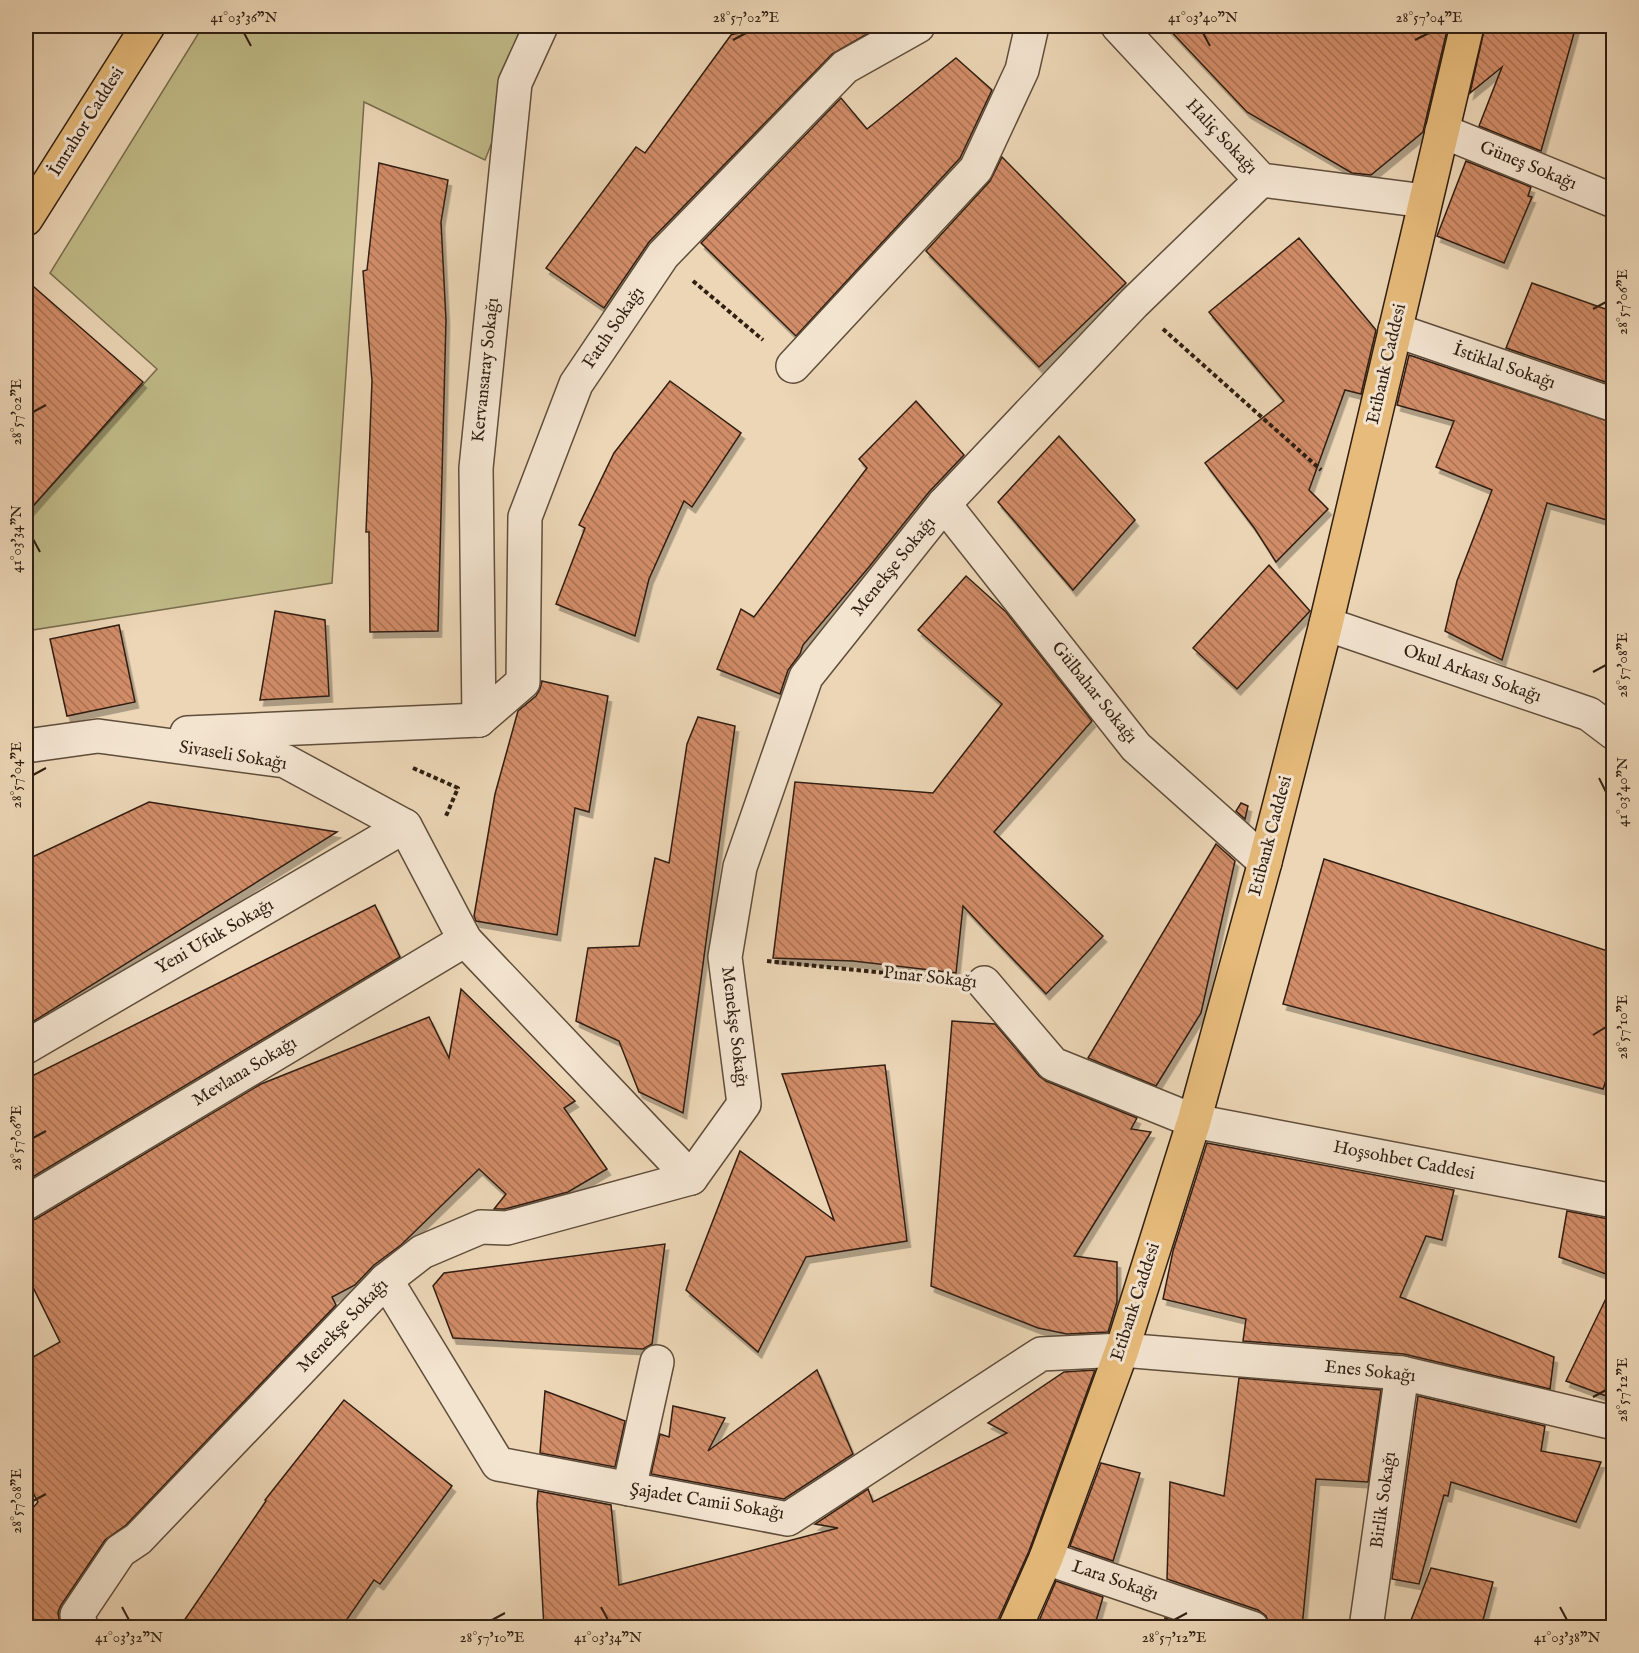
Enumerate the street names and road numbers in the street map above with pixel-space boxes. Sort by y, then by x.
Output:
street label: İmrahor Caddesi [43,62,130,181]
street label: Haliç Sokağı [1180,94,1262,180]
street label: Güneş Sokağı [1476,136,1580,196]
street label: Fatıh Sokağı [578,282,650,374]
street label: Kervansaray Sokağı [467,296,505,443]
street label: Etibank Caddesi [1362,301,1412,427]
street label: İstiklal Sokağı [1450,338,1559,395]
street label: Menekşe Sokağı [847,512,941,622]
street label: Gülbahar Sokağı [1046,637,1142,749]
street label: Okul Arkası Sokağı [1400,640,1544,708]
street label: Sivaseli Sokağı [177,736,289,776]
street label: Etibank Caddesi [1244,773,1298,898]
street label: Yeni Ufuk Sokağı [152,894,278,980]
street label: Pınar Sokağı [882,962,978,994]
street label: Menekşe Sokağı [715,965,753,1089]
street label: Mevlana Sokağı [189,1032,302,1112]
street label: Hoşsohbet Caddesi [1331,1136,1477,1186]
street label: Etibank Caddesi [1106,1240,1166,1364]
street label: Menekşe Sokağı [292,1274,394,1378]
street label: Enes Sokağı [1323,1356,1417,1388]
street label: Birlik Sokağı [1366,1450,1402,1550]
street label: Şajadet Camii Sokağı [628,1478,786,1526]
street label: Lara Sokağı [1069,1556,1161,1607]

